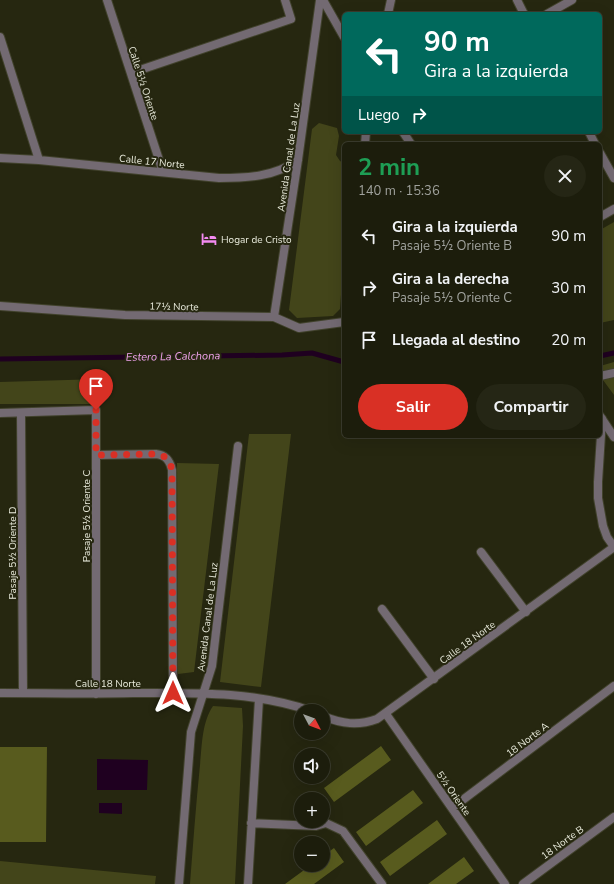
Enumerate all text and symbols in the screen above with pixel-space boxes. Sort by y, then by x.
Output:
text: 90 m [424,23,490,61]
icon: left [358,28,410,80]
street label: Calle 5½ Oriente [125,45,162,122]
text: Gira a la izquierda [424,59,568,83]
street label: Avenida Canal de La Luz [274,101,304,213]
icon: right [408,104,430,126]
text: Luego [358,105,400,125]
text: 2 min [358,151,420,183]
street label: Calle 17 Norte [118,152,185,172]
button: close [544,155,586,197]
text: 140 m · 15:36 [358,182,440,200]
text: Gira a la izquierda [392,217,518,237]
icon: left [358,225,380,247]
text: 90 m [551,226,586,246]
hotel icon: Hogar de Cristo [200,230,218,248]
place label: Hogar de Cristo [221,233,292,247]
text: Pasaje 5½ Oriente B [392,237,512,255]
text: Gira a la derecha [392,269,509,289]
icon: right [358,277,380,299]
text: 30 m [551,278,586,298]
text: Pasaje 5½ Oriente C [392,289,512,307]
street label: 17½ Norte [149,300,199,314]
icon: arrive [358,329,380,351]
text: Llegada al destino [392,330,520,350]
text: 20 m [551,330,586,350]
water label: Estero La Calchona [126,348,221,365]
pin [79,369,113,410]
icon: arrive [85,375,107,397]
button: Salir [358,384,468,430]
button: Compartir [476,384,586,430]
street label: Pasaje 5½ Oriente C [80,470,94,562]
street label: Pasaje 5½ Oriente D [6,506,20,600]
street label: Avenida Canal de La Luz [194,561,222,673]
street label: Calle 18 Norte [437,618,498,668]
position arrow [152,672,194,714]
street label: Calle 18 Norte [75,677,141,691]
north arrow [294,704,330,740]
map controls [294,704,330,872]
street label: 18 Norte A [503,719,552,760]
button: sound [294,748,330,784]
street label: 5½ Oriente [433,769,474,819]
button: + [294,792,330,828]
street label: 18 Norte B [538,822,587,863]
button: − [294,836,330,872]

